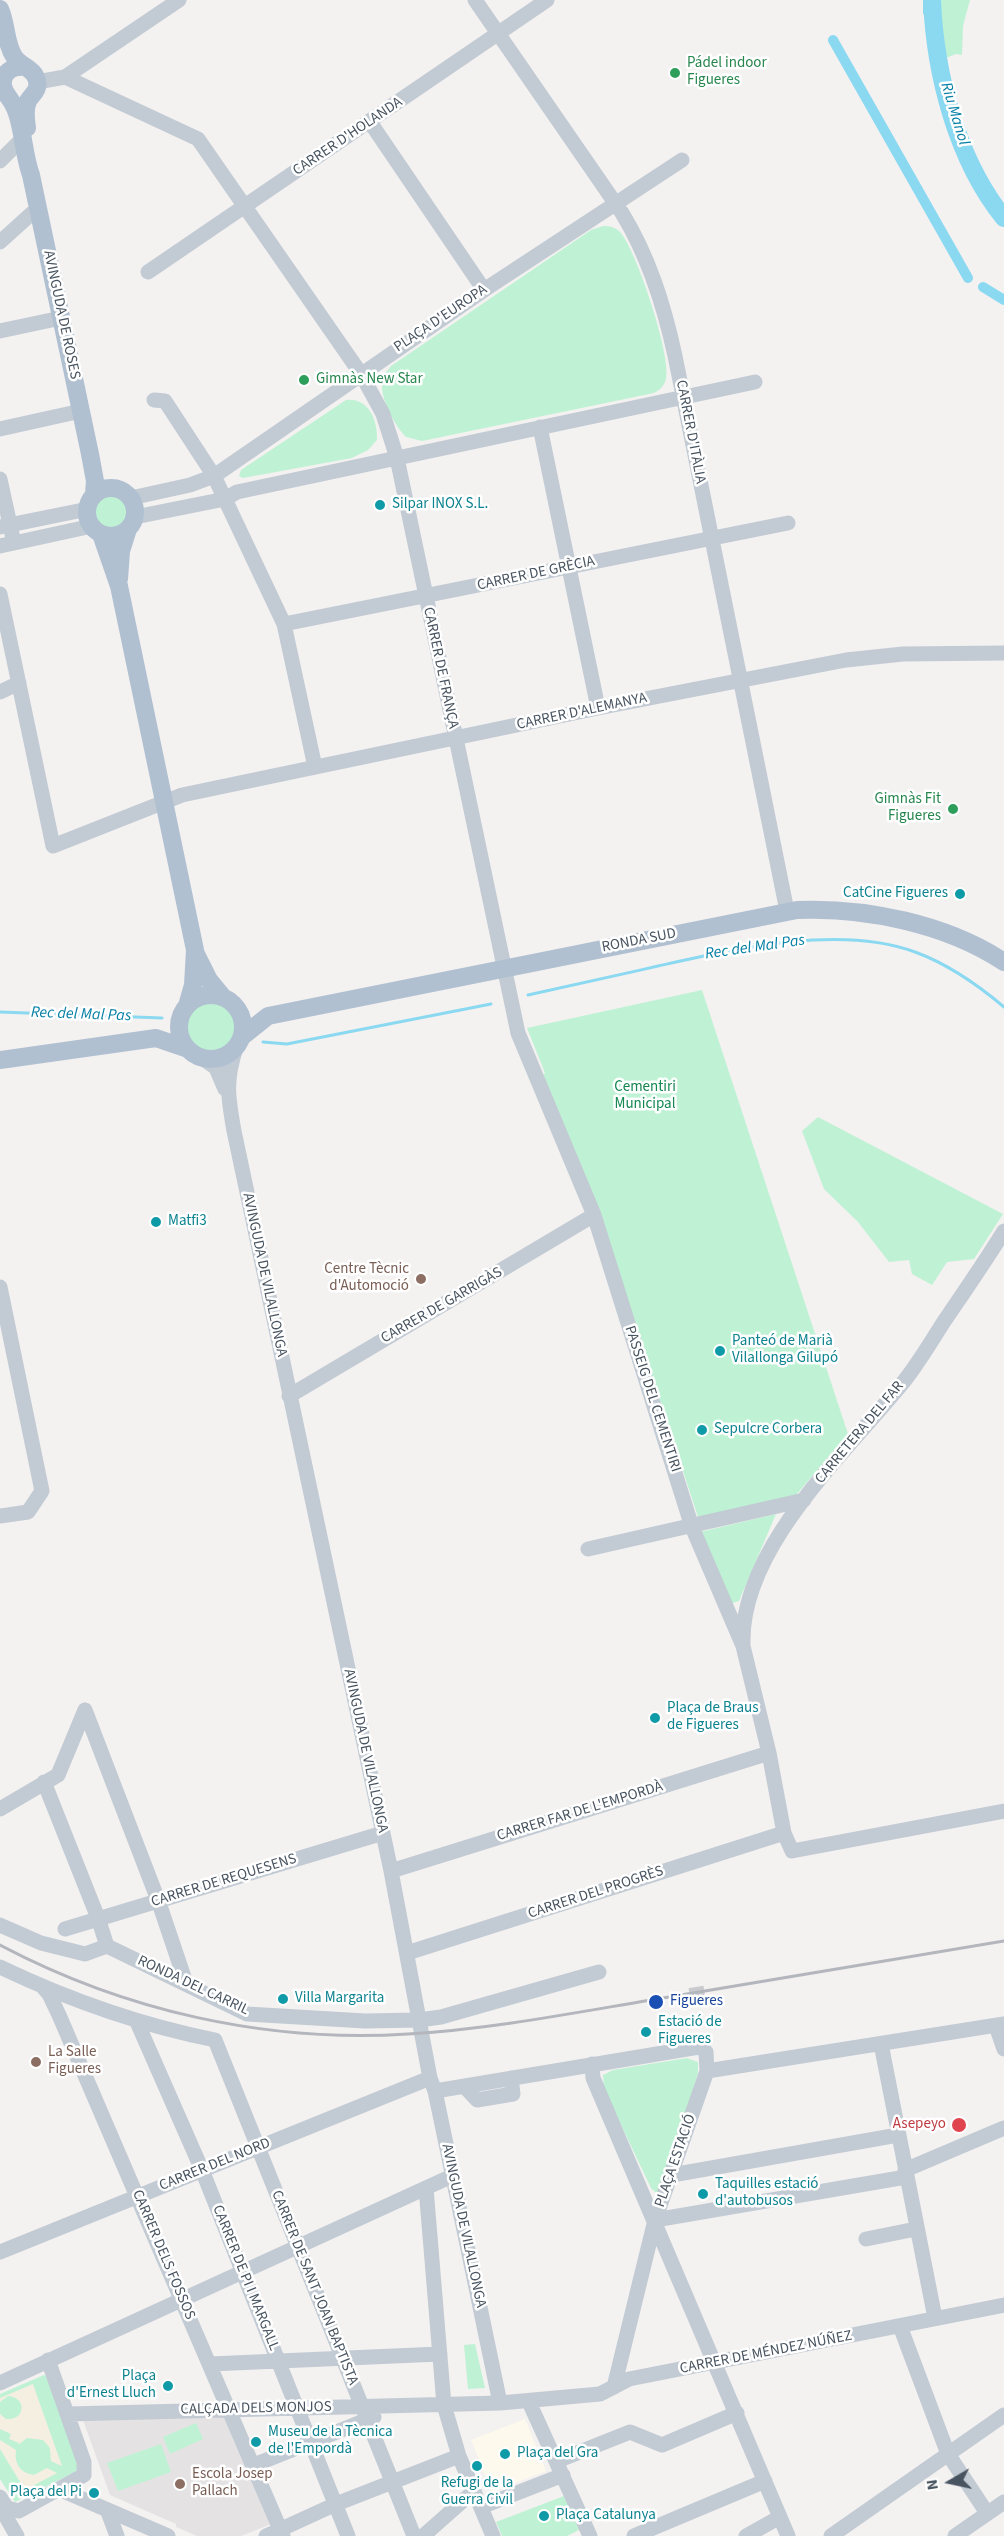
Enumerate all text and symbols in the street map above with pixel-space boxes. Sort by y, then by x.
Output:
place label: Pádel indoor Figueres [687,55,767,90]
marker: Pádel indoor Figueres [668,66,682,80]
water label: Riu Manol [935,80,973,148]
street label: CARRER D'HOLANDA [290,94,406,180]
street label: AVINGUDA DE ROSES [39,249,83,381]
street label: PLAÇA D'EUROPA [391,281,491,357]
place label: Gimnàs New Star [316,371,423,389]
marker: Gimnàs New Star [297,373,311,387]
street label: CARRER D'ITÀLIA [671,379,709,485]
place label: Silpar INOX S.L. [392,496,488,514]
marker: Silpar INOX S.L. [373,498,387,512]
street label: CARRER DE GRÈCIA [476,553,596,595]
street label: CARRER DE FRANÇA [418,606,462,730]
street label: CARRER D'ALEMANYA [515,689,649,735]
place label: Gimnàs Fit Figueres [874,791,941,826]
marker: Gimnàs Fit Figueres [946,802,960,816]
place label: CatCine Figueres [843,885,948,903]
marker: CatCine Figueres [953,887,967,901]
street label: RONDA SUD [600,925,678,957]
water label: Rec del Mal Pas [704,931,806,965]
water label: Rec del Mal Pas [30,1004,132,1026]
park label: Cementiri Municipal [614,1079,676,1114]
street label: AVINGUDA DE VILALLONGA [238,1191,290,1359]
place label: Matfi3 [168,1213,207,1231]
marker: Matfi3 [149,1215,163,1229]
place label: Centre Tècnic d'Automoció [324,1261,409,1296]
street label: CARRER DE GARRIGÀS [378,1264,506,1348]
marker: Centre Tècnic d'Automoció [414,1272,428,1286]
street label: PASSEIG DEL CEMENTIRI [620,1324,684,1474]
place label: Panteó de Marià Vilallonga Gilupó [732,1333,838,1368]
marker: Panteó de Marià Vilallonga Gilupó [713,1344,727,1358]
street label: CARRETERA DEL FAR [812,1378,908,1488]
place label: Sepulcre Corbera [714,1421,822,1439]
marker: Sepulcre Corbera [695,1423,709,1437]
street label: AVINGUDA DE VILALLONGA [339,1667,391,1835]
place label: Plaça de Braus de Figueres [667,1700,759,1735]
marker: Plaça de Braus de Figueres [648,1711,662,1725]
street label: CARRER FAR DE L'EMPORDÀ [495,1778,665,1846]
street label: CARRER DE REQUESENS [149,1850,299,1912]
street label: CARRER DEL PROGRÈS [526,1863,666,1923]
street label: RONDA DEL CARRIL [134,1952,252,2020]
place label: Villa Margarita [295,1990,384,2008]
marker: Villa Margarita [276,1992,290,2006]
marker: Figueres [647,1993,665,2011]
place label: Figueres [670,1993,723,2011]
place label: Estació de Figueres [658,2014,722,2049]
marker: Estació de Figueres [639,2025,653,2039]
place label: La Salle Figueres [48,2044,101,2079]
marker: La Salle Figueres [29,2055,43,2069]
street label: PLAÇA ESTACIÓ [652,2112,700,2210]
place label: Asepeyo [893,2116,946,2134]
marker: Asepeyo [950,2116,968,2134]
street label: CARRER DEL NORD [157,2135,273,2195]
street label: AVINGUDA DE VILALLONGA [437,2142,489,2310]
place label: Taquilles estació d'autobusos [715,2176,818,2211]
street label: CARRER DELS FOSSOS [127,2187,199,2323]
marker: Taquilles estació d'autobusos [696,2187,710,2201]
street label: CARRER DE SANT JOAN BAPTISTA [267,2188,361,2388]
street label: CARRER DE PI I MARGALL [208,2203,282,2353]
street label: CARRER DE MÉNDEZ NÚÑEZ [678,2327,854,2379]
place label: Plaça d'Ernest Lluch [67,2368,156,2403]
marker: Plaça d'Ernest Lluch [161,2379,175,2393]
street label: CALÇADA DELS MONJOS [180,2399,332,2419]
place label: Museu de la Tècnica de l'Empordà [268,2424,393,2459]
marker: Museu de la Tècnica de l'Empordà [249,2435,263,2449]
place label: Plaça del Gra [517,2445,598,2463]
marker: Plaça del Gra [498,2447,512,2461]
north arrow [920,2452,980,2512]
marker: Refugi de la Guerra Civil [470,2459,484,2473]
place label: Escola Josep Pallach [192,2466,273,2501]
place label: Refugi de la Guerra Civil [441,2475,513,2510]
marker: Escola Josep Pallach [173,2477,187,2491]
text: N [921,2478,944,2492]
place label: Plaça del Pi [10,2484,82,2502]
marker: Plaça del Pi [87,2486,101,2500]
place label: Plaça Catalunya [556,2507,656,2525]
marker: Plaça Catalunya [537,2509,551,2523]

